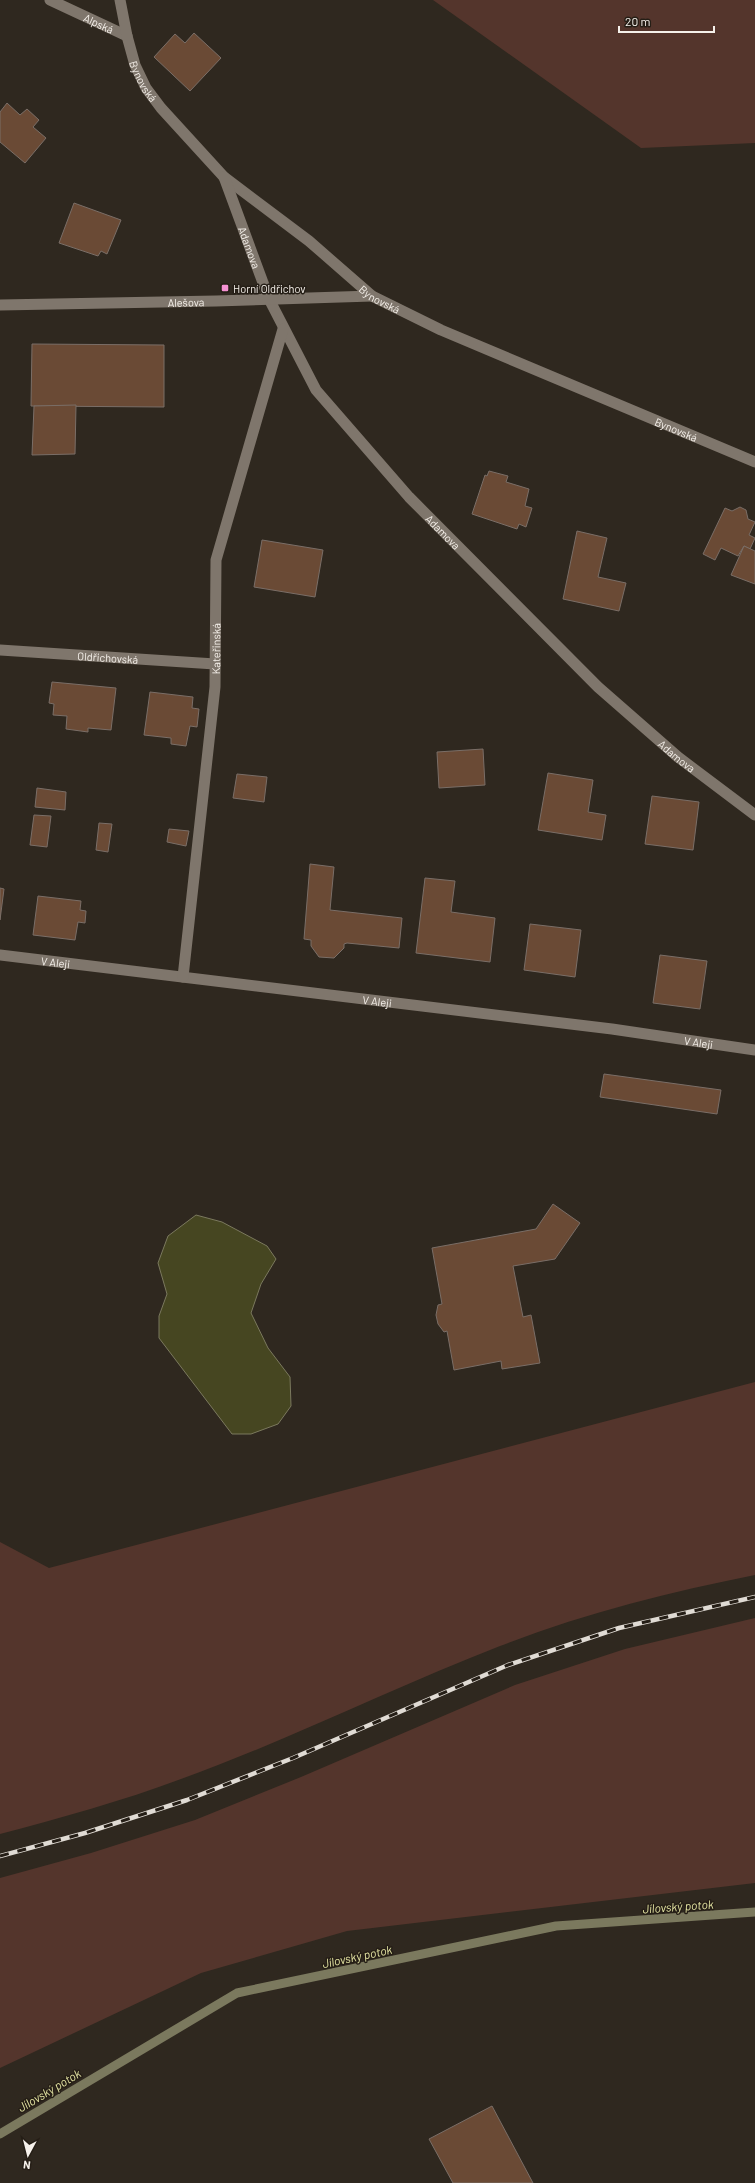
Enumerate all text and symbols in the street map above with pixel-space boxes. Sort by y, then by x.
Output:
scale bar [619,8,714,34]
street label: Alpská [82,10,116,35]
text: 20 m [625,14,651,28]
street label: Bynovská [128,59,160,104]
street label: Adamova [236,225,264,270]
place label: Horní Oldřichov [233,282,305,295]
street label: Bynovská [357,282,402,315]
marker: Horní Oldřichov [220,283,230,293]
street label: Alešova [167,295,204,308]
street label: Bynovská [653,414,700,444]
street label: Adamova [423,511,463,552]
street label: Kateřinská [209,623,222,674]
street label: Oldřichovská [77,649,139,665]
street label: Adamova [656,737,698,774]
street label: V Aleji [40,954,71,970]
street label: V Aleji [362,992,393,1009]
street label: V Aleji [683,1033,714,1050]
water label: Jílovský potok [642,1897,714,1915]
water label: Jílovský potok [321,1942,393,1970]
water label: Jílovský potok [15,2066,83,2114]
north arrow [8,2135,48,2175]
text: N [22,2159,31,2172]

